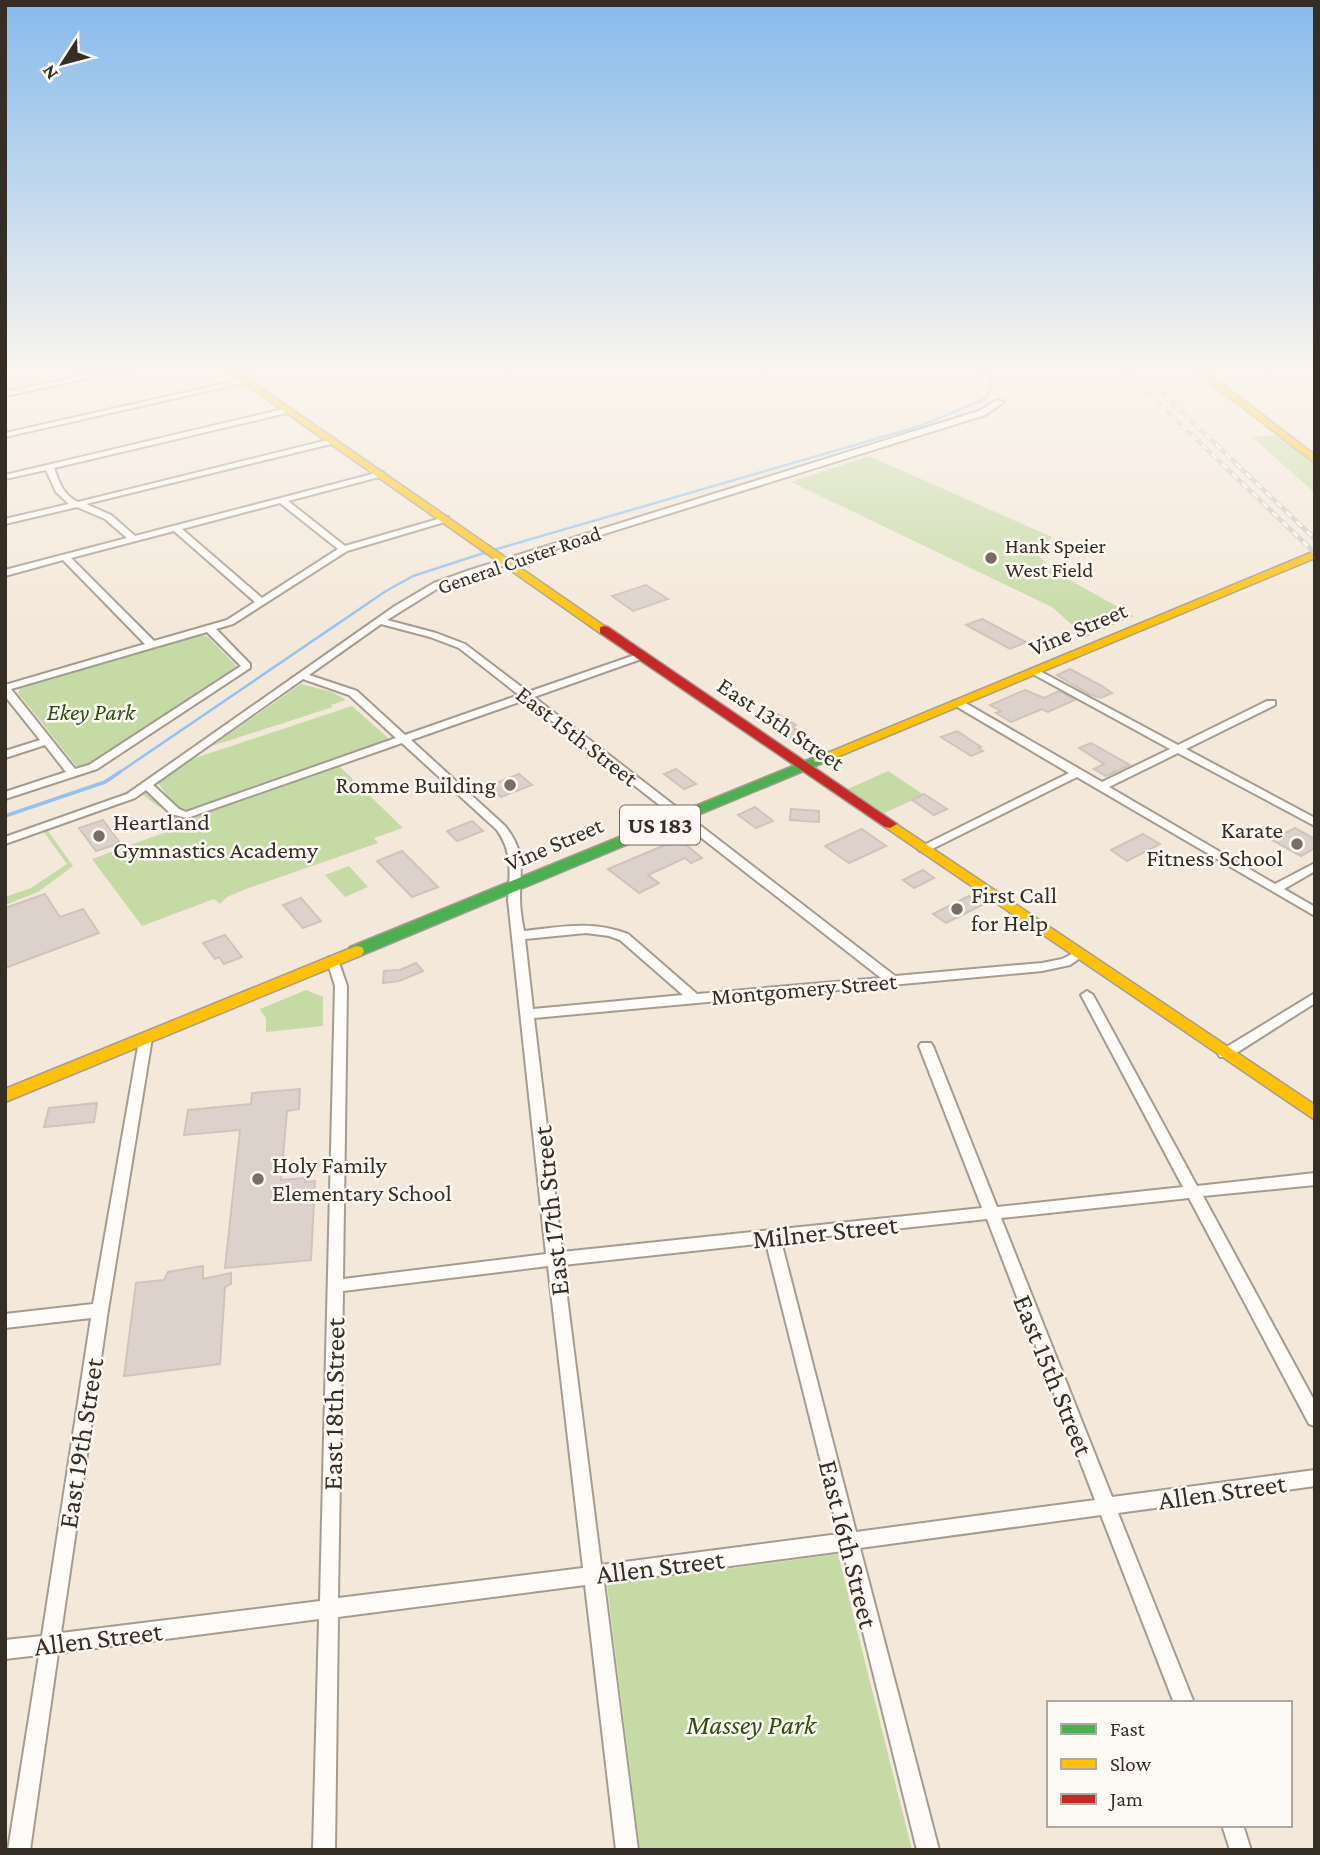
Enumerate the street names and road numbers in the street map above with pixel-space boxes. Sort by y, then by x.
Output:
street label: General Custer Road [434,521,604,599]
street label: Vine Street [1025,595,1132,661]
street label: East 13th Street [713,671,851,776]
street label: East 15th Street [511,680,644,792]
road number: US 183 [620,806,700,845]
street label: Vine Street [501,810,608,876]
street label: Montgomery Street [710,967,899,1010]
street label: East 17th Street [526,1124,575,1298]
street label: Milner Street [751,1208,900,1255]
street label: East 15th Street [1007,1290,1100,1461]
street label: East 18th Street [316,1316,351,1491]
street label: East 19th Street [52,1355,109,1531]
street label: East 16th Street [813,1457,885,1632]
street label: Allen Street [1156,1467,1289,1516]
street label: Allen Street [594,1543,727,1590]
street label: Allen Street [32,1615,165,1662]

